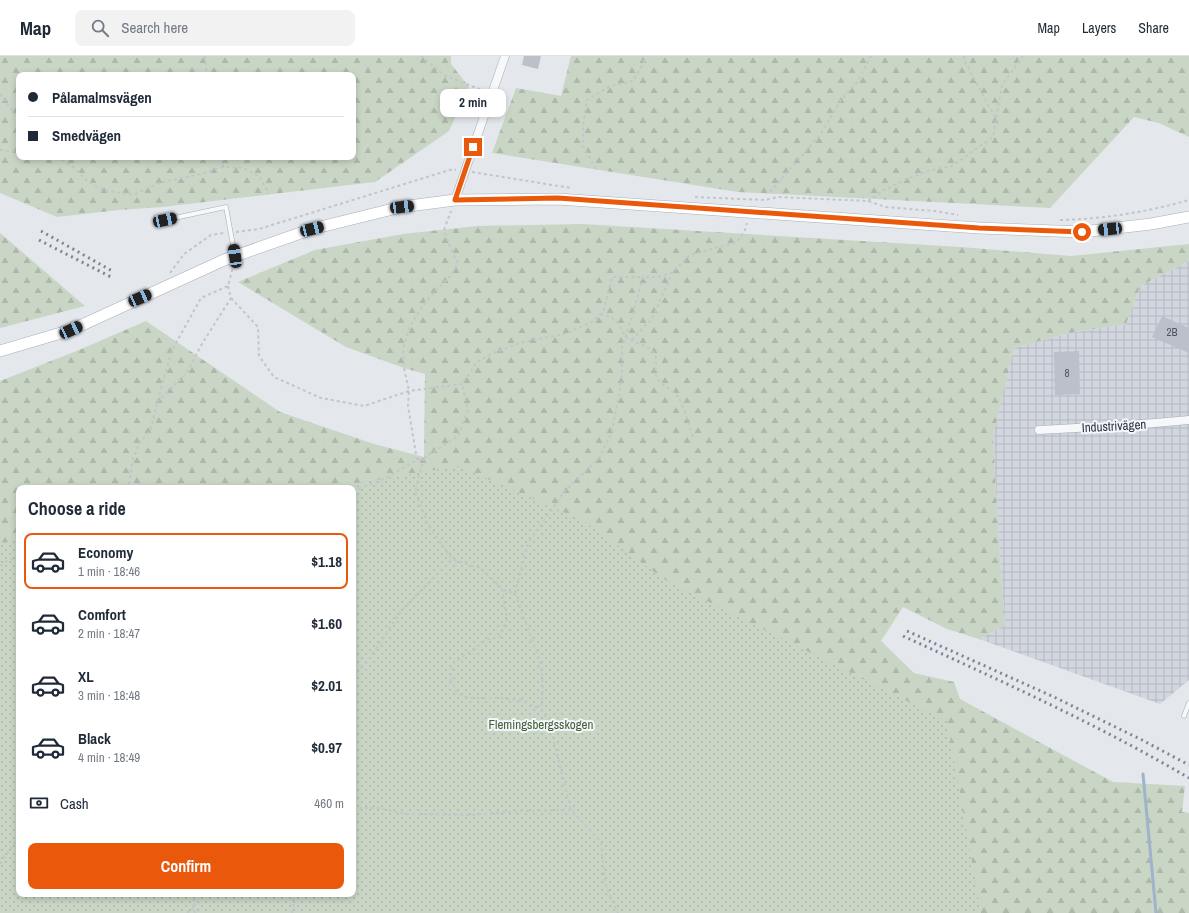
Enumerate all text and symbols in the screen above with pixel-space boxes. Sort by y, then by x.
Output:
search box [75,10,355,46]
text: Map [20,15,51,41]
icon: search [89,17,111,39]
text: Search here [121,17,188,38]
text: Map [1038,19,1060,37]
text: Layers [1082,19,1116,37]
text: Share [1138,19,1169,37]
text: Pålamalmsvägen [52,87,152,108]
callout: 2 min [440,89,506,117]
text: 2 min [459,94,487,111]
text: Smedvägen [52,125,121,146]
route end [464,138,482,156]
car [389,200,415,214]
car [152,212,178,228]
car [299,220,325,238]
car [1097,222,1123,236]
route start [1073,223,1091,241]
car [227,243,243,269]
car [127,288,153,308]
car [58,319,84,341]
house number: 2B [1166,325,1178,339]
house number: 8 [1064,366,1070,380]
street label: Industrivägen [1081,416,1147,436]
text: Choose a ride [28,496,126,521]
text: Economy [78,542,133,563]
icon: car [30,543,66,579]
text: $1.18 [311,551,342,572]
text: 1 min · 18:46 [78,563,140,580]
text: Comfort [78,604,126,625]
icon: car [30,605,66,641]
text: $1.60 [311,613,342,634]
text: 2 min · 18:47 [78,625,140,642]
text: XL [78,666,94,687]
icon: car [30,667,66,703]
text: $2.01 [311,675,342,696]
text: 3 min · 18:48 [78,687,140,704]
park label: Flemingsbergsskogen [489,716,594,733]
text: Black [78,728,111,749]
icon: car [30,729,66,765]
text: $0.97 [311,737,342,758]
text: 4 min · 18:49 [78,749,140,766]
icon: cash [28,792,50,814]
text: Cash [60,793,89,814]
text: 460 m [314,795,344,812]
button: Confirm [28,843,344,889]

